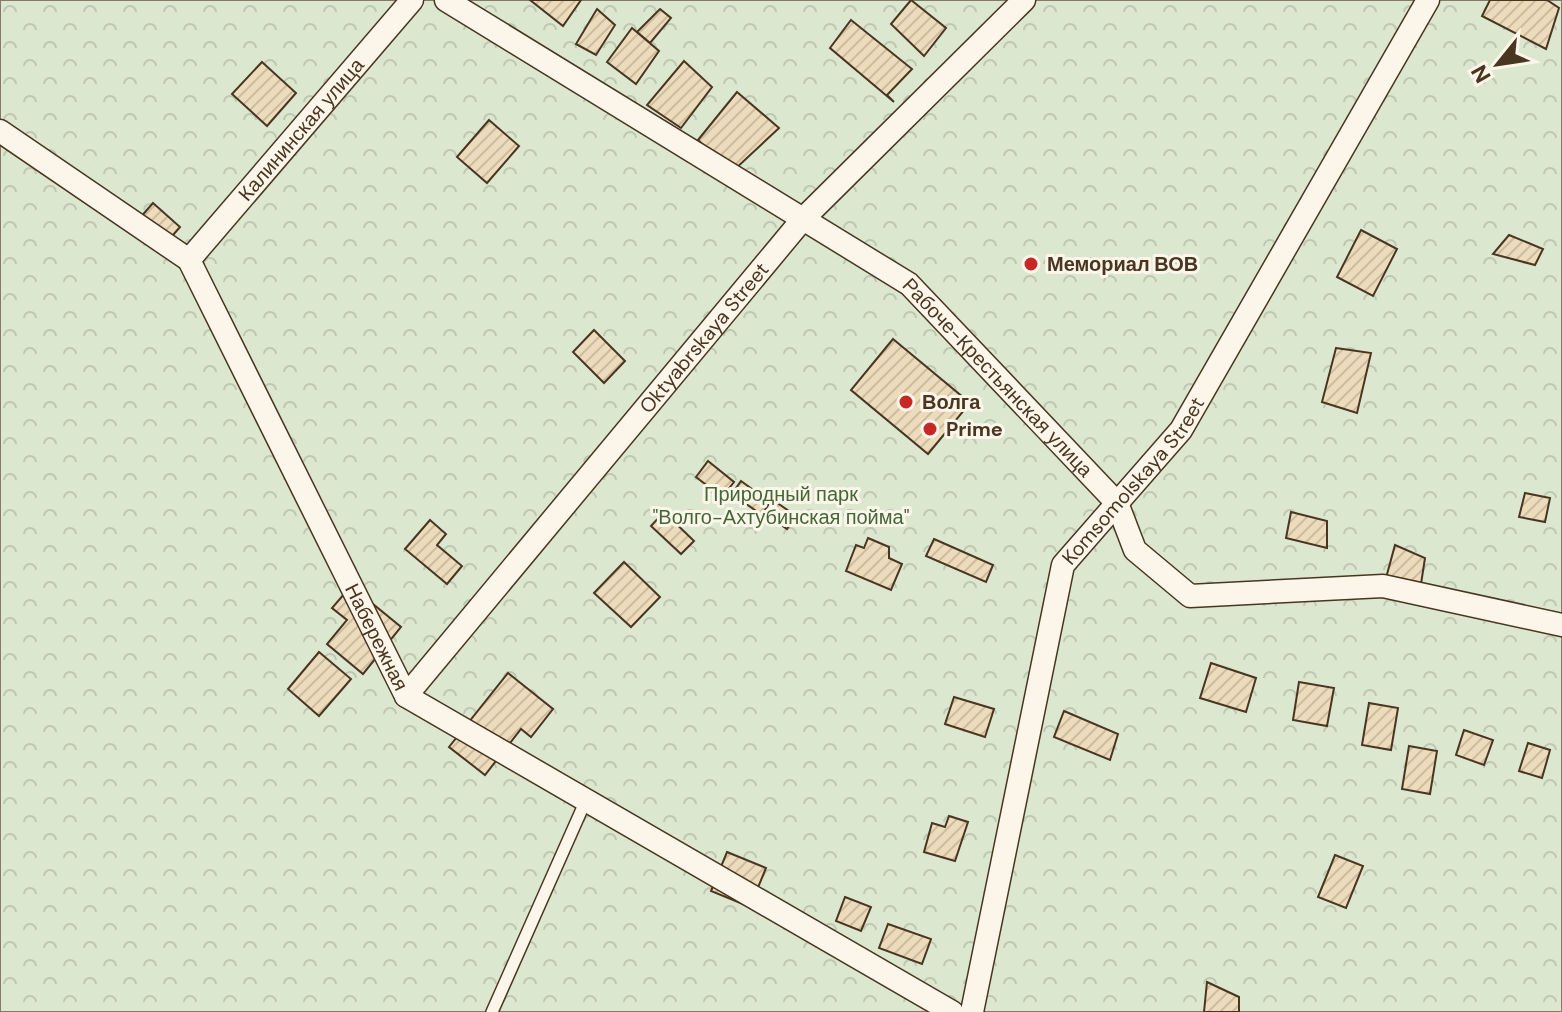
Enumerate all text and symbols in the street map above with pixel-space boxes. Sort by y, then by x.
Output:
north arrow [1458,24,1538,104]
street label: Калининская улица [232,52,370,206]
text: N [1465,60,1498,88]
place label: Мемориал ВОВ [1047,251,1198,277]
marker: Мемориал ВОВ [1022,255,1040,273]
street label: Oktyabrskaya Street [634,257,775,419]
street label: Рабоче-Крестьянская улица [897,272,1099,483]
place label: Волга [922,389,981,415]
street label: Komsomolskaya Street [1056,392,1210,570]
marker: Волга [897,393,915,411]
place label: Prime [946,416,1003,442]
marker: Prime [921,420,939,438]
park label: Природный парк "Волго-Ахтубинская пойма" [653,481,910,530]
street label: Набережная [339,579,414,695]

